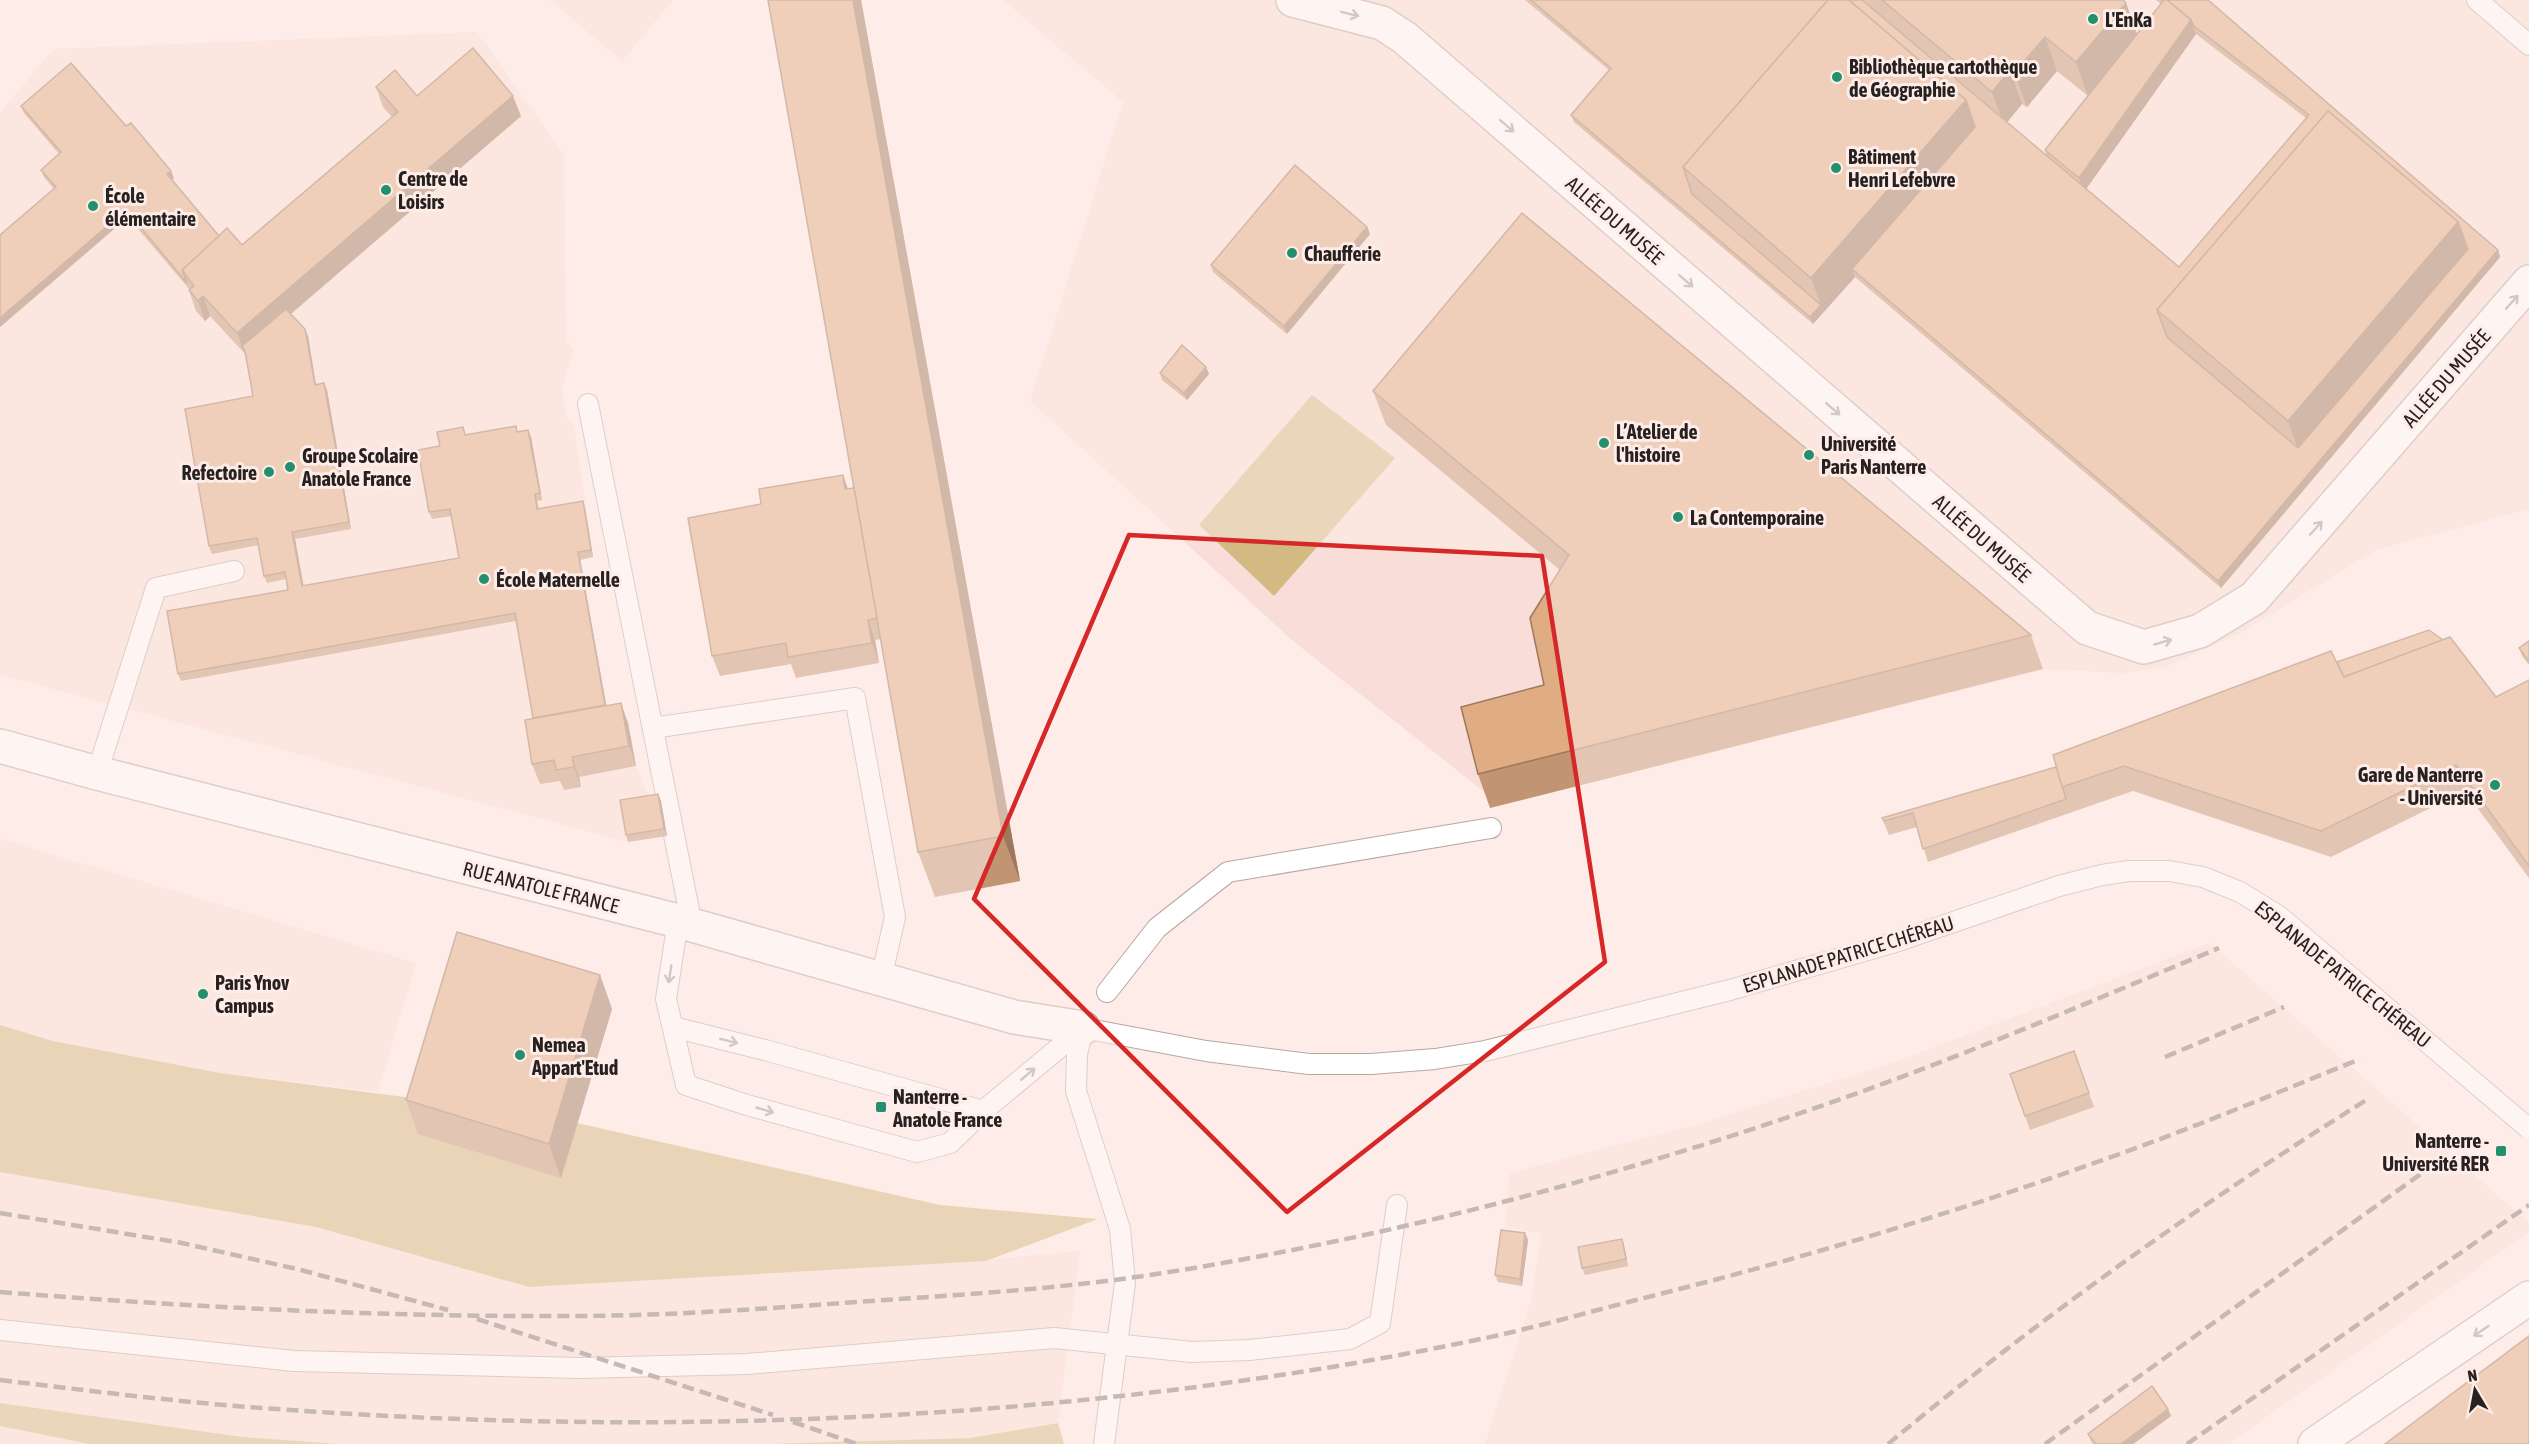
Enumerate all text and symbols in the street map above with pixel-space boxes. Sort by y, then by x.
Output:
one-way arrow [1340,8,1359,20]
place label: L'EnKa [2105,8,2152,31]
marker: L'EnKa [2086,12,2100,26]
place label: Bibliothèque cartothèque de Géographie [1849,55,2037,101]
marker: Bibliothèque cartothèque de Géographie [1830,70,1844,84]
one-way arrow [1499,119,1514,133]
place label: Bâtiment Henri Lefebvre [1848,145,1956,191]
marker: Bâtiment Henri Lefebvre [1829,161,1843,175]
place label: Centre de Loisirs [398,167,468,213]
street label: ALLÉE DU MUSÉE [1562,171,1669,269]
marker: Centre de Loisirs [379,183,393,197]
place label: École élémentaire [105,184,196,230]
marker: École élémentaire [86,199,100,213]
place label: Chaufferie [1304,242,1381,265]
marker: Chaufferie [1285,246,1299,260]
one-way arrow [1678,274,1693,288]
one-way arrow [2505,294,2519,309]
street label: ALLÉE DU MUSÉE [2397,324,2495,431]
one-way arrow [1825,402,1840,416]
place label: L’Atelier de l'histoire [1616,420,1697,466]
place label: Université Paris Nanterre [1821,432,1926,478]
marker: L’Atelier de l'histoire [1597,436,1611,450]
place label: Groupe Scolaire Anatole France [301,444,418,490]
marker: Université Paris Nanterre [1802,448,1816,462]
marker: Groupe Scolaire Anatole France [283,460,297,474]
place label: Refectoire [181,461,257,484]
marker: Refectoire [262,465,276,479]
street label: ALLÉE DU MUSÉE [1929,489,2036,587]
place label: La Contemporaine [1690,506,1824,529]
marker: La Contemporaine [1671,510,1685,524]
one-way arrow [2309,520,2322,536]
place label: École Maternelle [496,568,620,591]
marker: École Maternelle [477,572,491,586]
one-way arrow [2153,636,2172,647]
place label: Gare de Nanterre - Université [2358,763,2483,809]
marker: Gare de Nanterre - Université [2488,778,2502,792]
street label: RUE ANATOLE FRANCE [461,856,622,918]
street label: ESPLANADE PATRICE CHÉREAU [2250,896,2436,1052]
street label: ESPLANADE PATRICE CHÉREAU [1740,911,1956,997]
one-way arrow [664,964,675,984]
place label: Paris Ynov Campus [215,971,290,1017]
marker: Paris Ynov Campus [196,987,210,1001]
place label: Nemea Appart'Etud [531,1033,618,1079]
one-way arrow [720,1035,739,1047]
marker: Nemea Appart'Etud [513,1048,527,1062]
one-way arrow [1020,1067,1036,1080]
place label: Nanterre - Anatole France [892,1085,1002,1131]
marker: Nanterre - Anatole France [874,1100,888,1114]
one-way arrow [755,1105,774,1116]
place label: Nanterre - Université RER [2382,1129,2489,1175]
marker: Nanterre - Université RER [2494,1144,2508,1158]
one-way arrow [2473,1325,2489,1337]
north arrow [2445,1360,2505,1420]
text: N [2466,1366,2479,1385]

